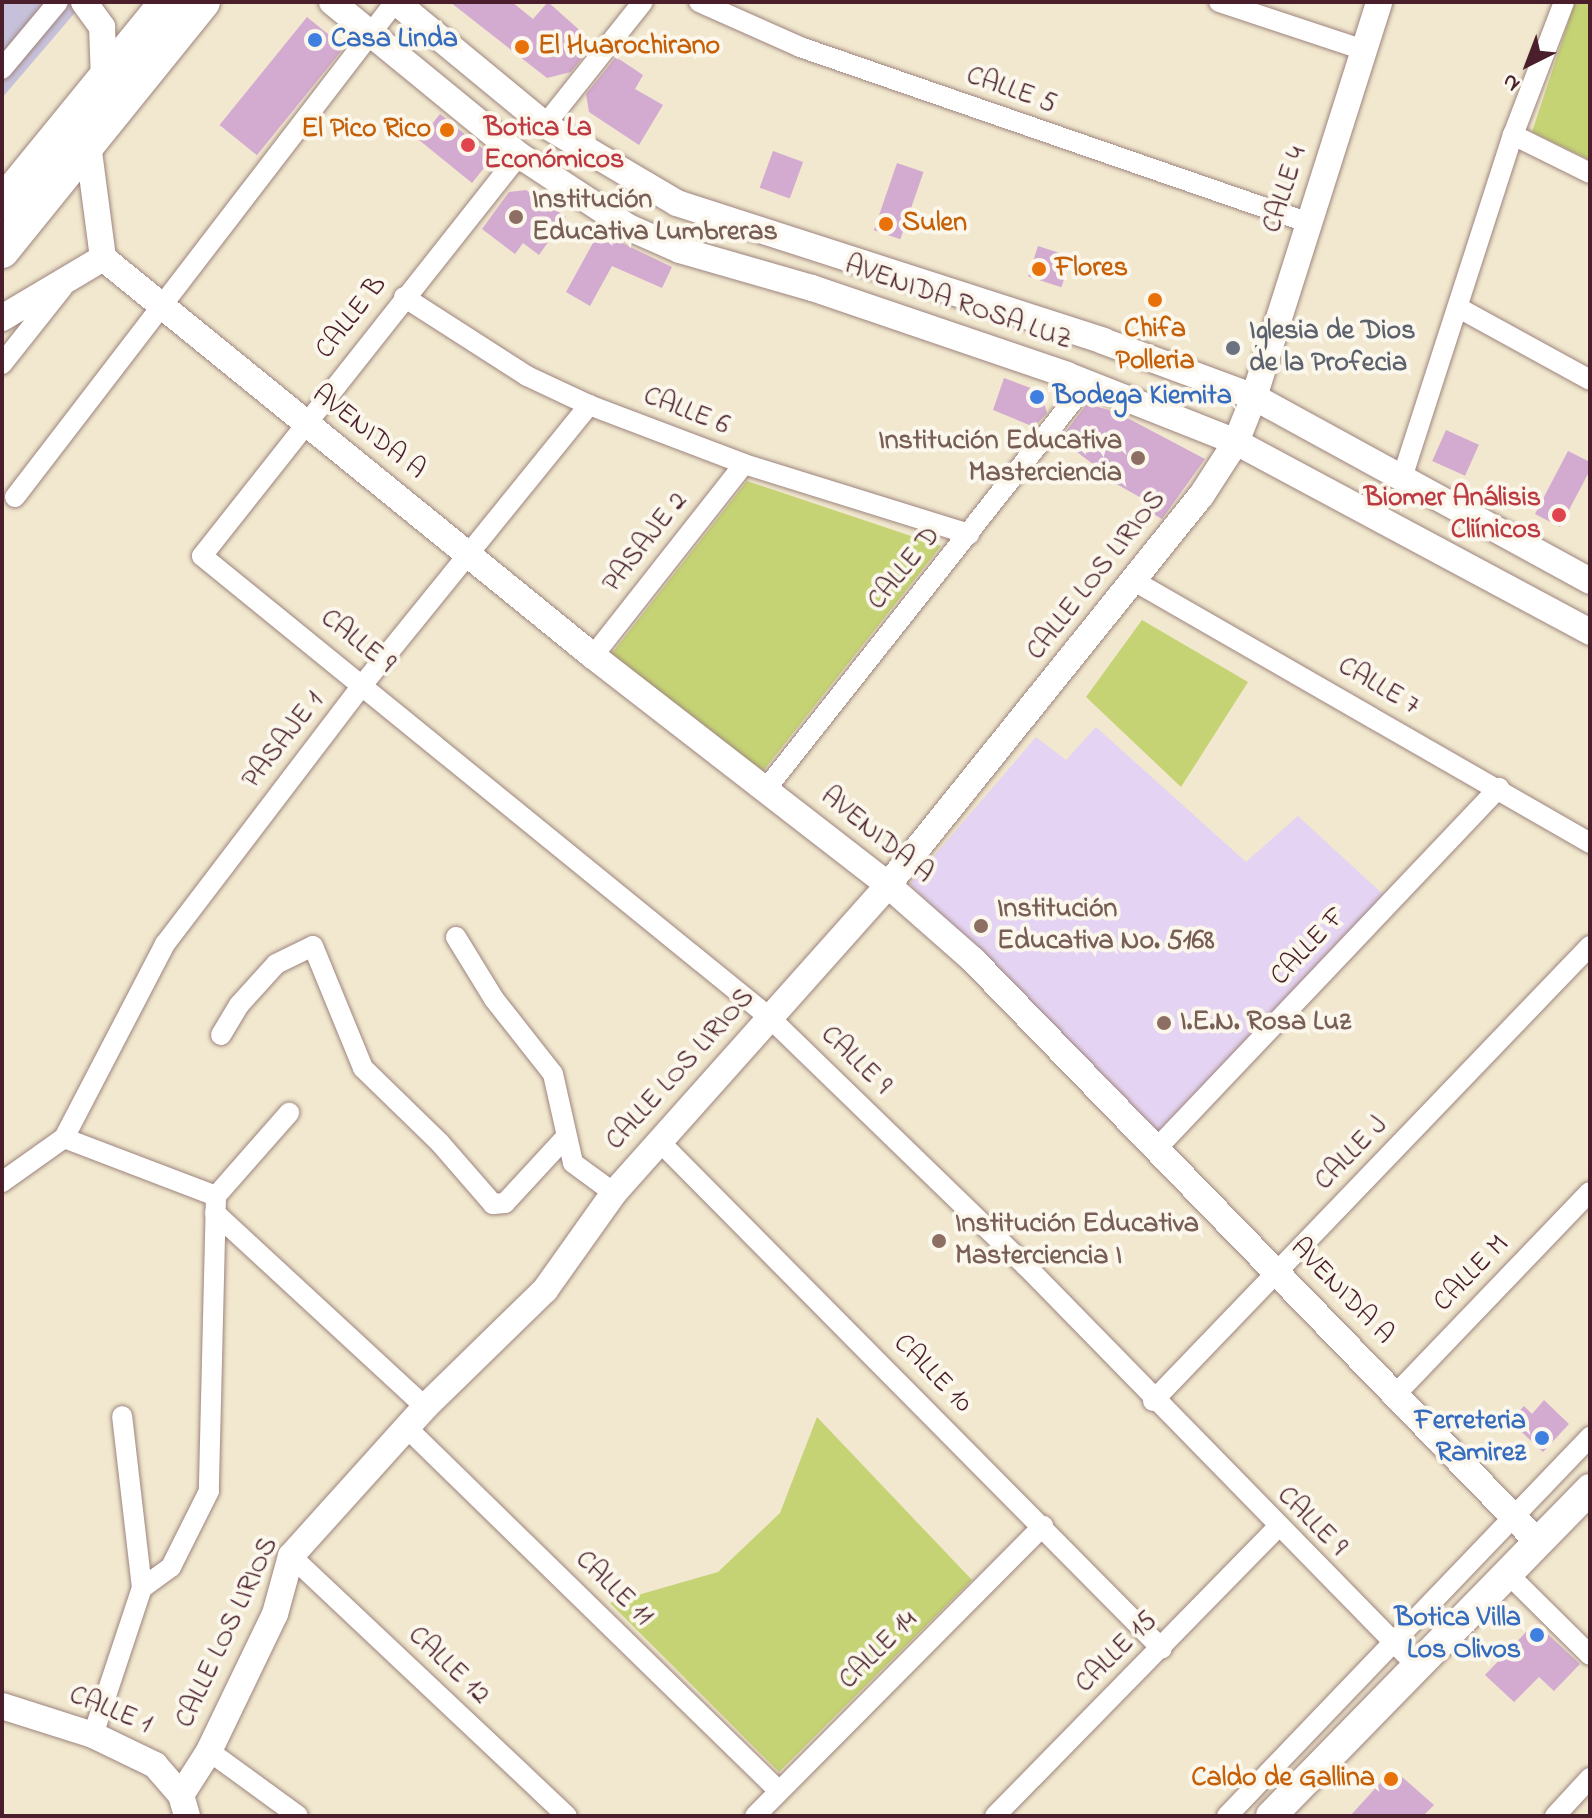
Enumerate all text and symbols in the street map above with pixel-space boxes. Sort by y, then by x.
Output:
place label: Casa Linda [331,23,458,57]
north arrow [1488,24,1568,104]
place label: El Huarochirano [538,30,720,64]
marker: Casa Linda [306,31,324,49]
marker: El Huarochirano [513,38,531,56]
street label: CALLE 5 [961,60,1061,122]
text: N [1496,65,1528,99]
place label: Botica La Económicos [484,112,624,178]
place label: El Pico Rico [301,113,431,147]
marker: El Pico Rico [438,121,456,139]
marker: Botica La Económicos [459,136,477,154]
street label: CALLE 4 [1256,143,1316,237]
place label: Institución Educativa Lumbreras [532,184,778,250]
place label: Sulen [902,207,967,241]
marker: Institución Educativa Lumbreras [507,208,525,226]
marker: Sulen [877,215,895,233]
street label: AVENIDA ROSA LUZ [840,249,1076,359]
place label: Flores [1055,252,1128,286]
marker: Flores [1030,260,1048,278]
street label: CALLE B [309,270,395,366]
marker: Chifa Polleria [1146,291,1164,309]
place label: Chifa Polleria [1115,313,1195,379]
place label: Iglesia de Dios de la Profecia [1249,315,1415,381]
marker: Iglesia de Dios de la Profecia [1224,339,1242,357]
street label: AVENIDA A [305,378,431,488]
street label: CALLE 6 [638,380,734,444]
place label: Bodega Kiemita [1053,380,1232,414]
marker: Bodega Kiemita [1028,388,1046,406]
place label: Institución Educativa Masterciencia [878,425,1122,491]
marker: Institución Educativa Masterciencia [1129,449,1147,467]
place label: Biomer Análisis Cliínicos [1364,482,1541,548]
street label: CALLE LOS LIRIOS [1020,484,1174,668]
street label: PASAJE 2 [596,486,696,600]
marker: Biomer Análisis Cliínicos [1548,504,1570,526]
street label: CALLE D [861,520,949,618]
street label: CALLE 9 [313,602,401,682]
street label: CALLE 7 [1331,650,1425,724]
street label: PASAJE 1 [236,686,332,796]
street label: AVENIDA A [813,780,939,892]
place label: Institución Educativa No. 5168 [997,893,1214,959]
street label: CALLE F [1264,901,1354,993]
marker: Institución Educativa No. 5168 [972,917,990,935]
street label: CALLE LOS LIRIOS [599,982,763,1158]
place label: I.E.N. Rosa Luz [1180,1006,1351,1040]
marker: I.E.N. Rosa Luz [1155,1014,1173,1032]
street label: CALLE 9 [812,1019,898,1103]
street label: CALLE J [1308,1110,1396,1198]
place label: Institución Educativa Masterciencia I [955,1208,1199,1274]
street label: CALLE M [1427,1228,1517,1320]
marker: Institución Educativa Masterciencia I [930,1232,948,1250]
street label: AVENIDA A [1282,1232,1400,1352]
street label: CALLE 10 [885,1327,979,1421]
place label: Ferreteria Ramirez [1415,1405,1526,1471]
marker: Ferreteria Ramirez [1533,1429,1551,1447]
street label: CALLE 9 [1269,1480,1353,1564]
street label: CALLE LOS LIRIOS [169,1532,287,1734]
street label: CALLE 11 [567,1544,659,1634]
place label: Botica Villa Los Olivos [1394,1602,1521,1668]
street label: CALLE 14 [833,1605,925,1697]
street label: CALLE 15 [1069,1605,1165,1701]
street label: CALLE 12 [400,1620,496,1712]
marker: Botica Villa Los Olivos [1528,1626,1546,1644]
street label: CALLE 1 [64,1679,156,1743]
place label: Caldo de Gallina [1191,1762,1375,1796]
marker: Caldo de Gallina [1382,1770,1400,1788]

